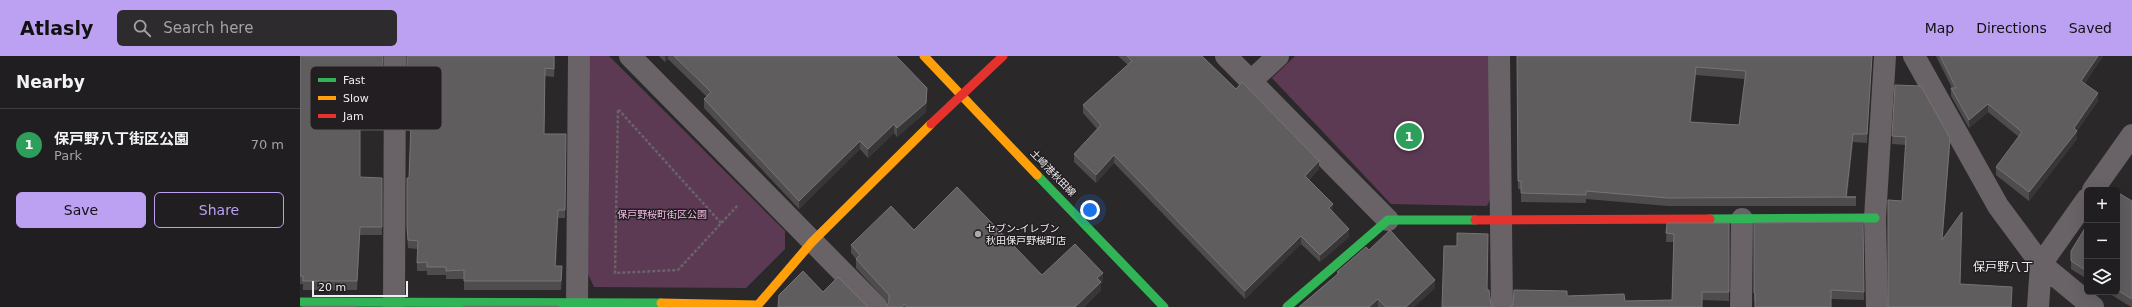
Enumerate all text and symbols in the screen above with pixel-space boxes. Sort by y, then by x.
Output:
search box [117,10,397,46]
text: Atlasly [20,17,93,39]
icon: search [131,17,153,39]
text: Search here [163,19,253,37]
text: Map [1925,20,1954,36]
text: Directions [1976,20,2047,36]
text: Saved [2069,20,2112,36]
legend [310,66,442,130]
text: Nearby [16,72,85,92]
text: Fast [343,74,366,87]
text: Slow [343,92,369,105]
text: Jam [342,110,364,123]
pin: 1 [1396,121,1422,151]
text: 保戸野八丁街区公園 [54,130,189,148]
text: 1 [24,137,34,152]
text: 70 m [251,137,284,152]
text: Park [54,148,82,163]
street label: 土崎港秋田線 [1028,148,1078,198]
map controls [2084,187,2120,295]
button: + [2084,187,2120,223]
button: Save [16,192,146,228]
button: Share [154,192,284,228]
your location [1080,200,1100,220]
park label: 保戸野桜町街区公園 [617,209,707,220]
place label: セブン-イレブン 秋田保戸野桜町店 [986,223,1066,246]
button: − [2084,223,2120,259]
marker: セブン-イレブン 秋田保戸野桜町店 [973,229,983,239]
button: layers [2084,259,2120,295]
district label: 保戸野八丁 [1973,260,2033,274]
scale bar [312,279,408,298]
text: 20 m [318,281,346,294]

